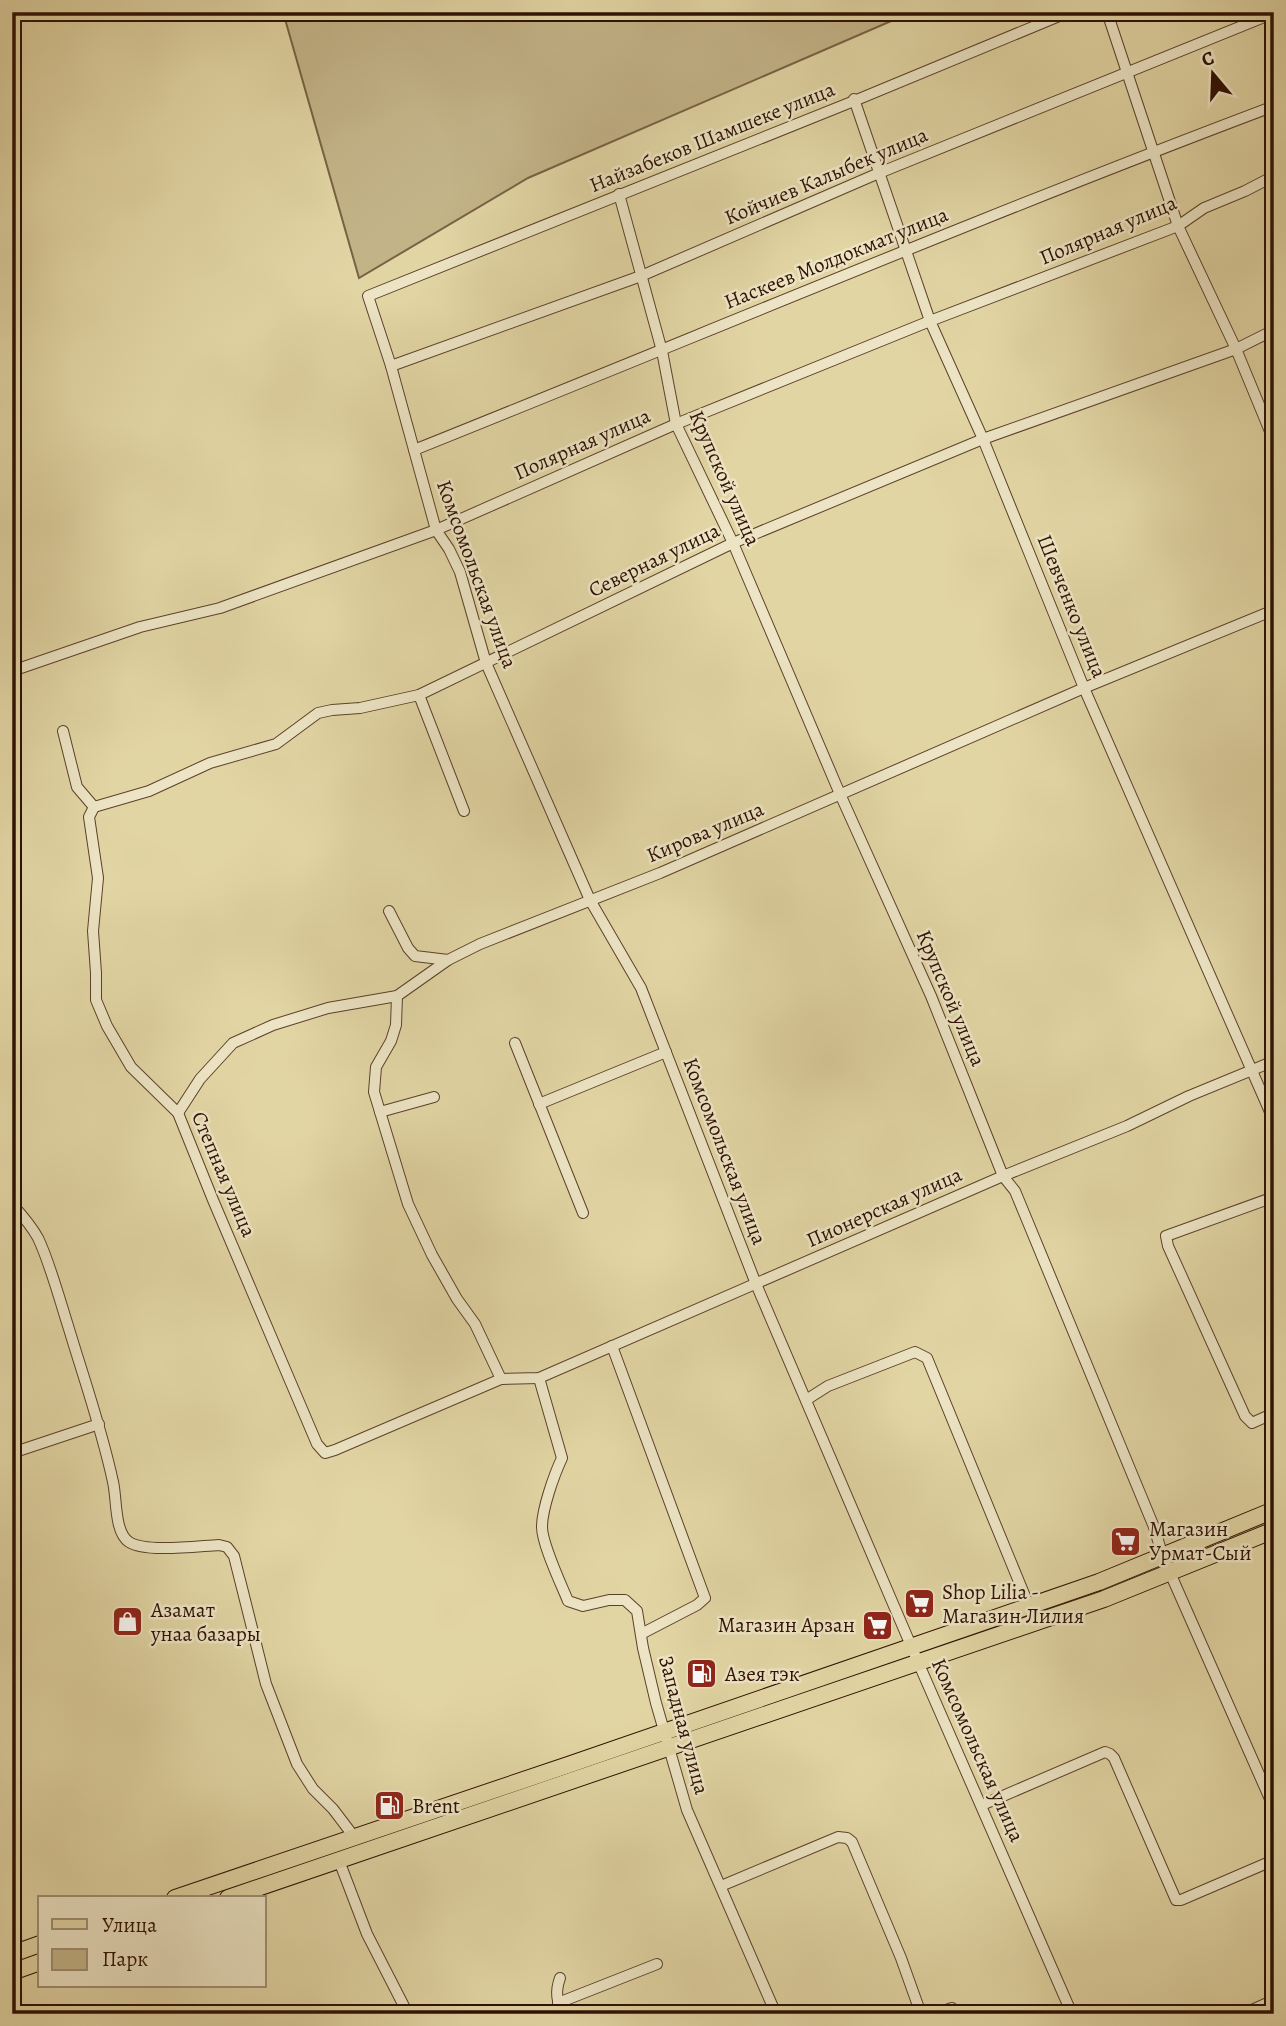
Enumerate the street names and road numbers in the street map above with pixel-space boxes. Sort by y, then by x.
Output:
street label: Найзабеков Шамшеке улица [585,75,839,199]
street label: Койчиев Калыбек улица [720,120,932,232]
street label: Полярная улица [1035,188,1181,272]
street label: Наскеев Молдокмат улица [720,200,952,316]
street label: Полярная улица [509,401,655,487]
street label: Крупской улица [683,406,767,550]
street label: Комсомольская улица [430,476,524,672]
street label: Северная улица [584,516,725,604]
street label: Шевченко улица [1031,530,1114,682]
street label: Кирова улица [642,795,768,869]
street label: Крупской улица [910,926,992,1071]
street label: Комсомольская улица [676,1053,774,1249]
street label: Степная улица [185,1107,263,1241]
street label: Пионерская улица [802,1160,967,1254]
street label: Западная улица [652,1653,716,1798]
street label: Комсомольская улица [925,1654,1031,1847]

